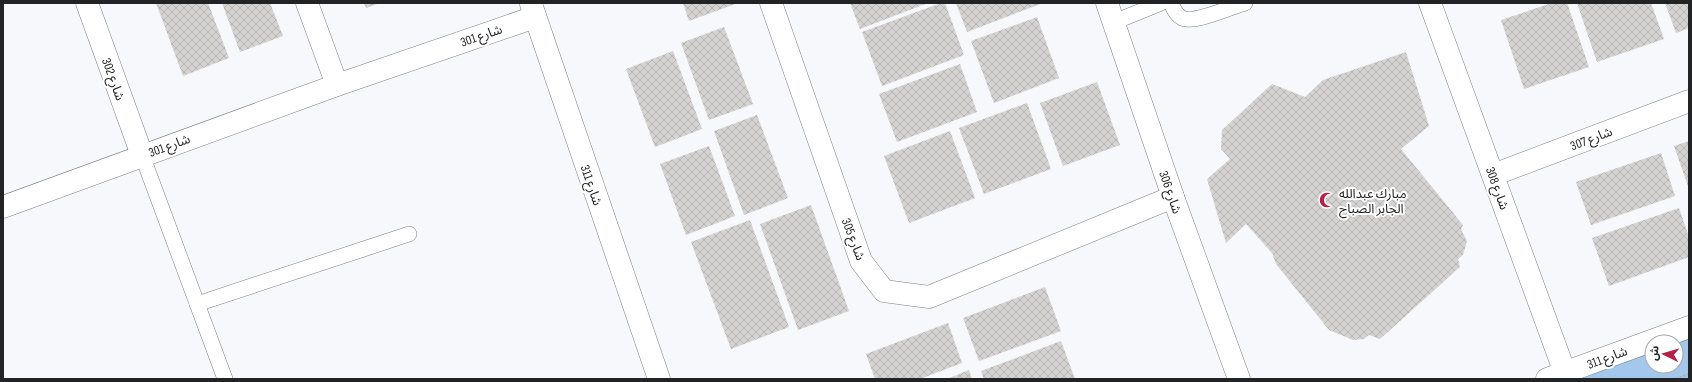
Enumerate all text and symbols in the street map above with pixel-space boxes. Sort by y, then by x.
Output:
street label: شارع 301 [458,21,505,52]
street label: شارع 302 [96,56,128,103]
street label: شارع 307 [1568,124,1615,156]
street label: شارع 301 [146,131,193,163]
street label: شارع 311 [575,163,605,208]
street label: شارع 308 [1480,165,1512,213]
street label: شارع 306 [1153,169,1185,217]
place label: مبارك عبدالله الجابر الصباح [1339,186,1407,219]
mosque icon: مبارك عبدالله الجابر الصباح [1318,191,1336,209]
street label: شارع 305 [836,216,868,263]
north arrow [1644,334,1684,374]
street label: شارع 311 [1585,343,1630,375]
text: ش [1647,345,1662,361]

